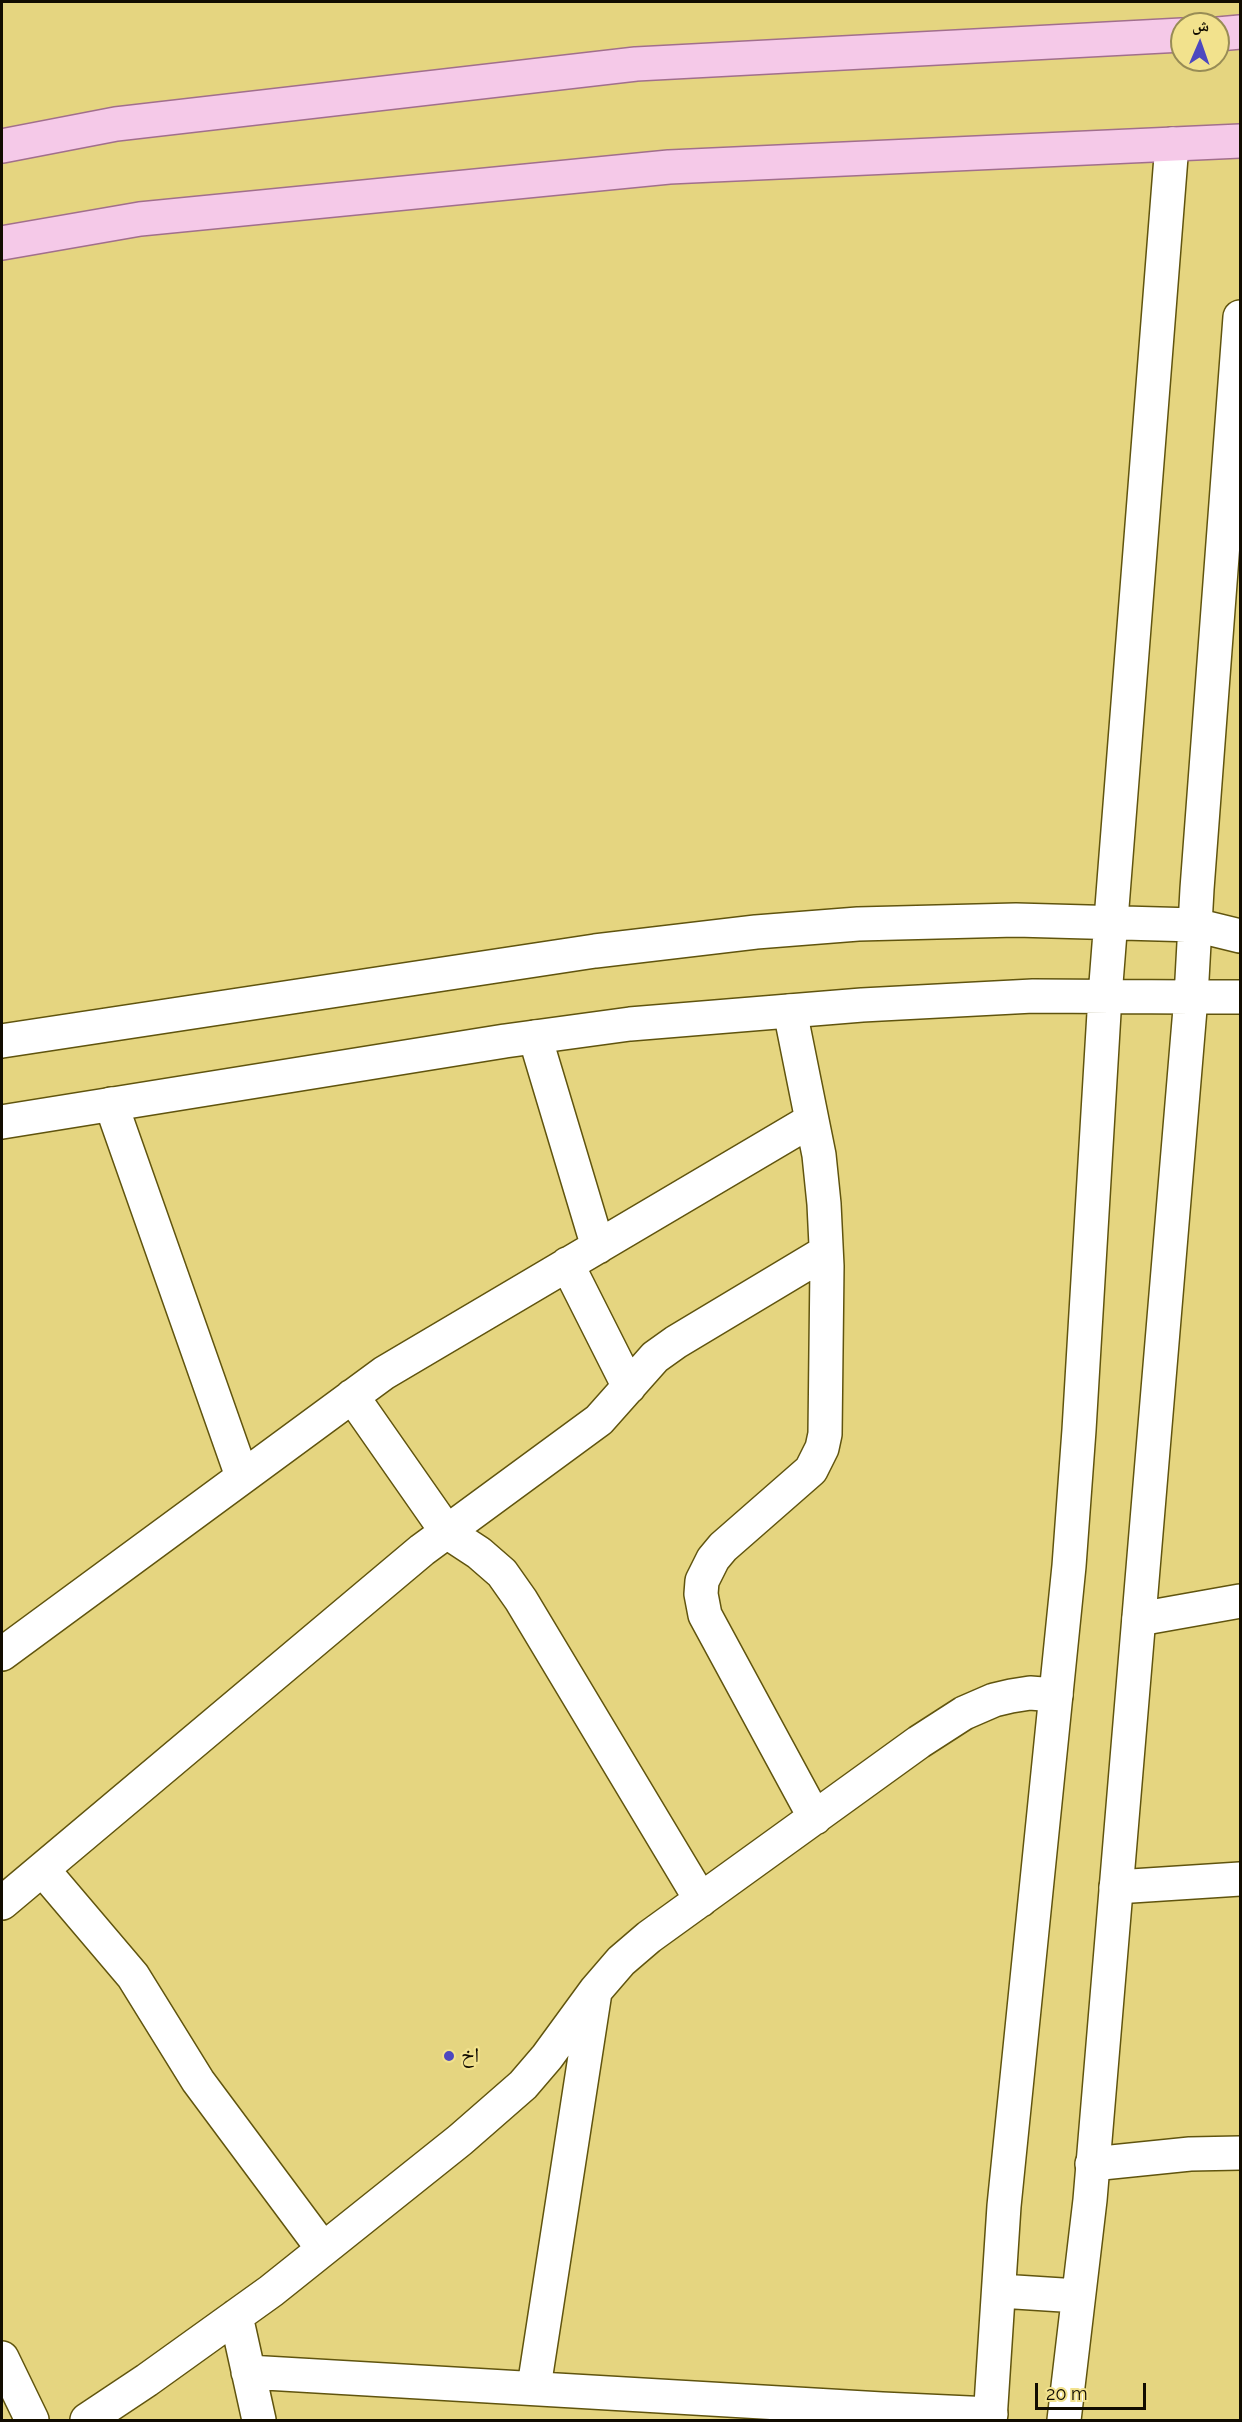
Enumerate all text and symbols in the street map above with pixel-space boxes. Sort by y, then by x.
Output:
north arrow [1170,12,1230,72]
text: ش [1192,16,1209,35]
place label: اخ [461,2043,479,2069]
marker: اخ [442,2049,456,2063]
scale bar [1038,2371,1149,2409]
text: 20 m [1046,2383,1088,2404]

